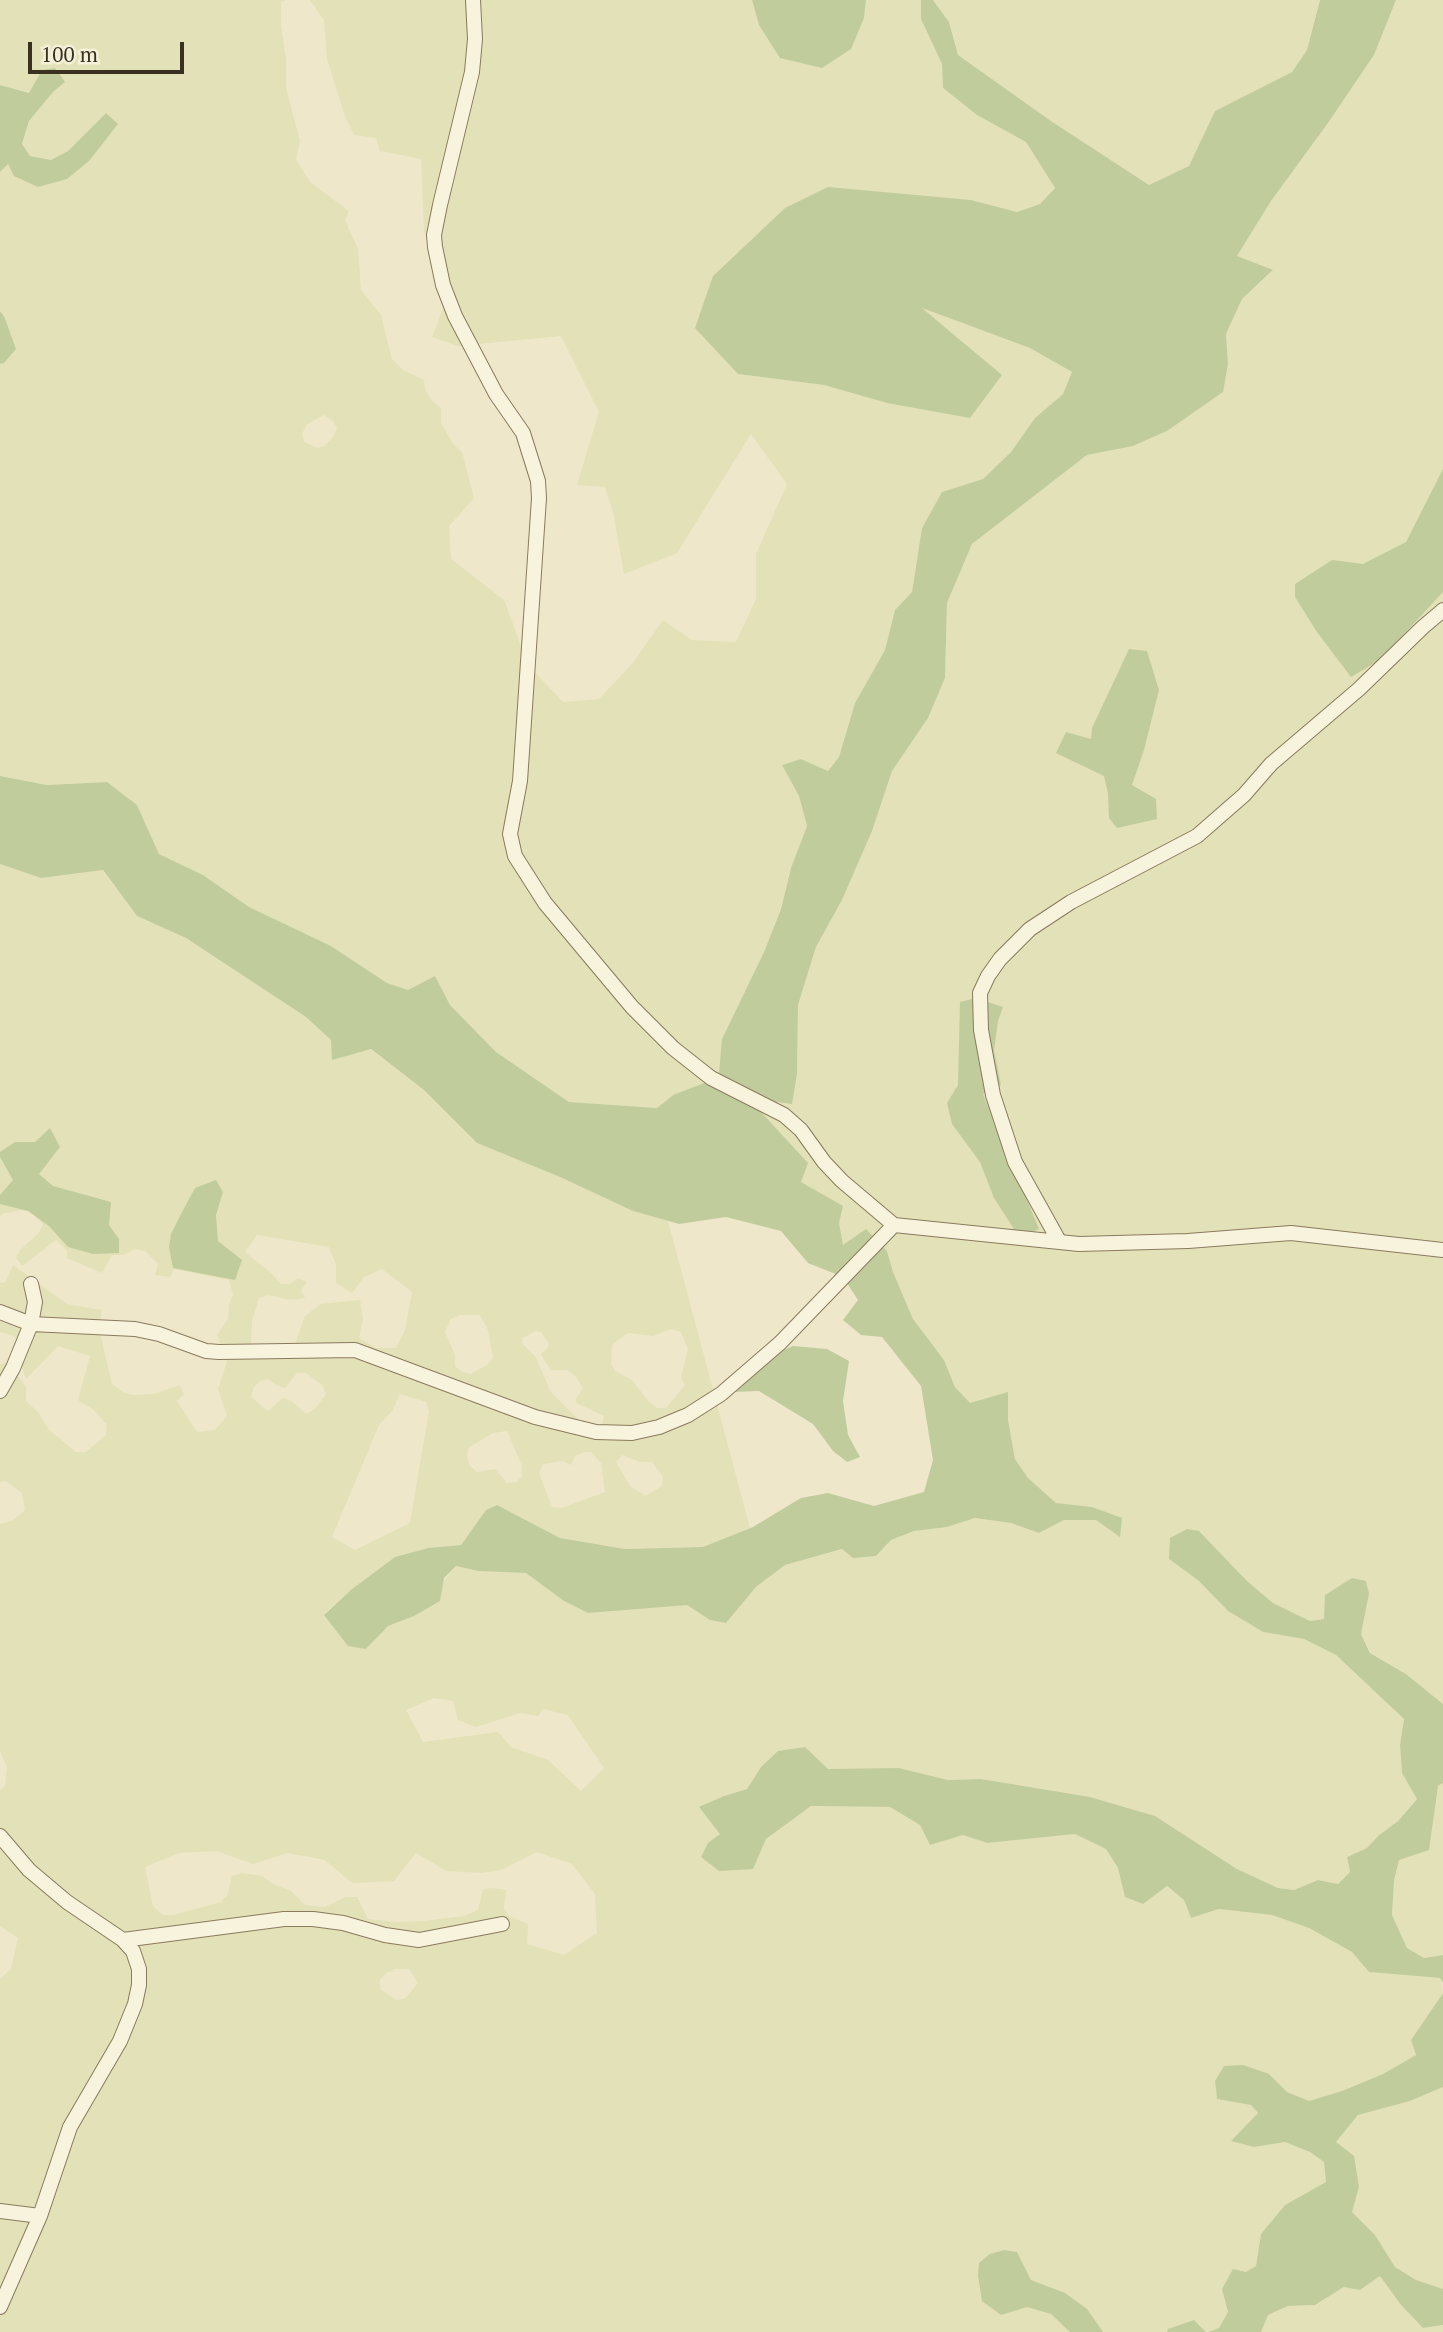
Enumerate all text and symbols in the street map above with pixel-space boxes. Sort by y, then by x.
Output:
scale bar [32,28,187,72]
text: 100 m [41,40,98,68]

